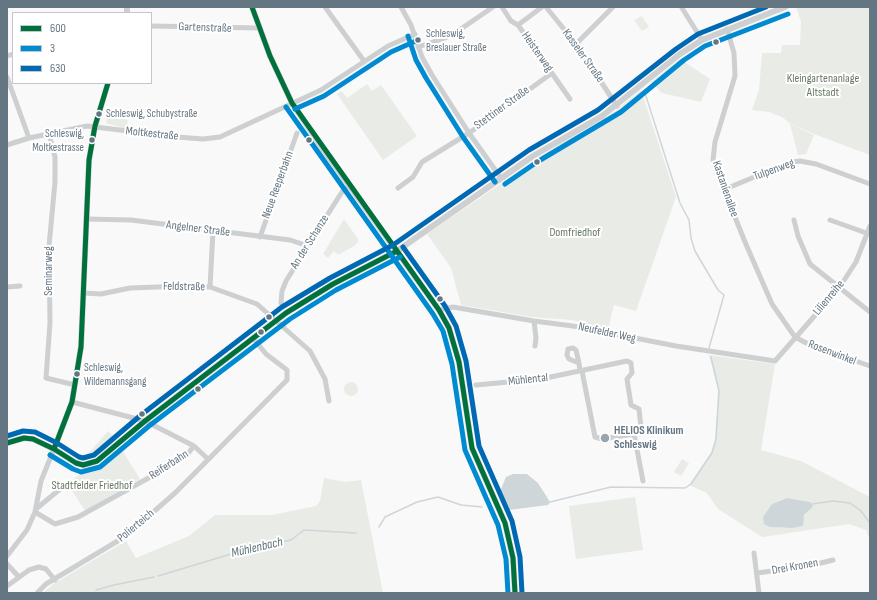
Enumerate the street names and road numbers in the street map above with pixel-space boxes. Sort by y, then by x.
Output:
street label: Gartenstraße [178,20,232,36]
street label: Kasseler Straße [559,27,607,85]
street label: Heisterweg [518,29,556,75]
street label: Stettiner Straße [472,83,532,133]
street label: Moltkestraße [125,124,179,144]
street label: Neue Reeperbahn [259,149,297,221]
street label: Tulpenweg [752,156,796,184]
street label: Kastanienallee [709,159,741,219]
street label: An der Schanze [288,212,332,272]
street label: Angelner Straße [165,218,231,240]
street label: Seminarweg [42,246,56,296]
street label: Lilienreihe [810,277,848,319]
street label: Feldstraße [163,279,205,295]
street label: Neufelder Weg [577,320,637,346]
street label: Rosenwinkel [806,337,858,369]
street label: Mühlental [507,371,549,389]
street label: Reiferbahn [147,447,191,483]
street label: Polierteich [115,506,157,546]
street label: Drei Kronen [771,556,819,578]

